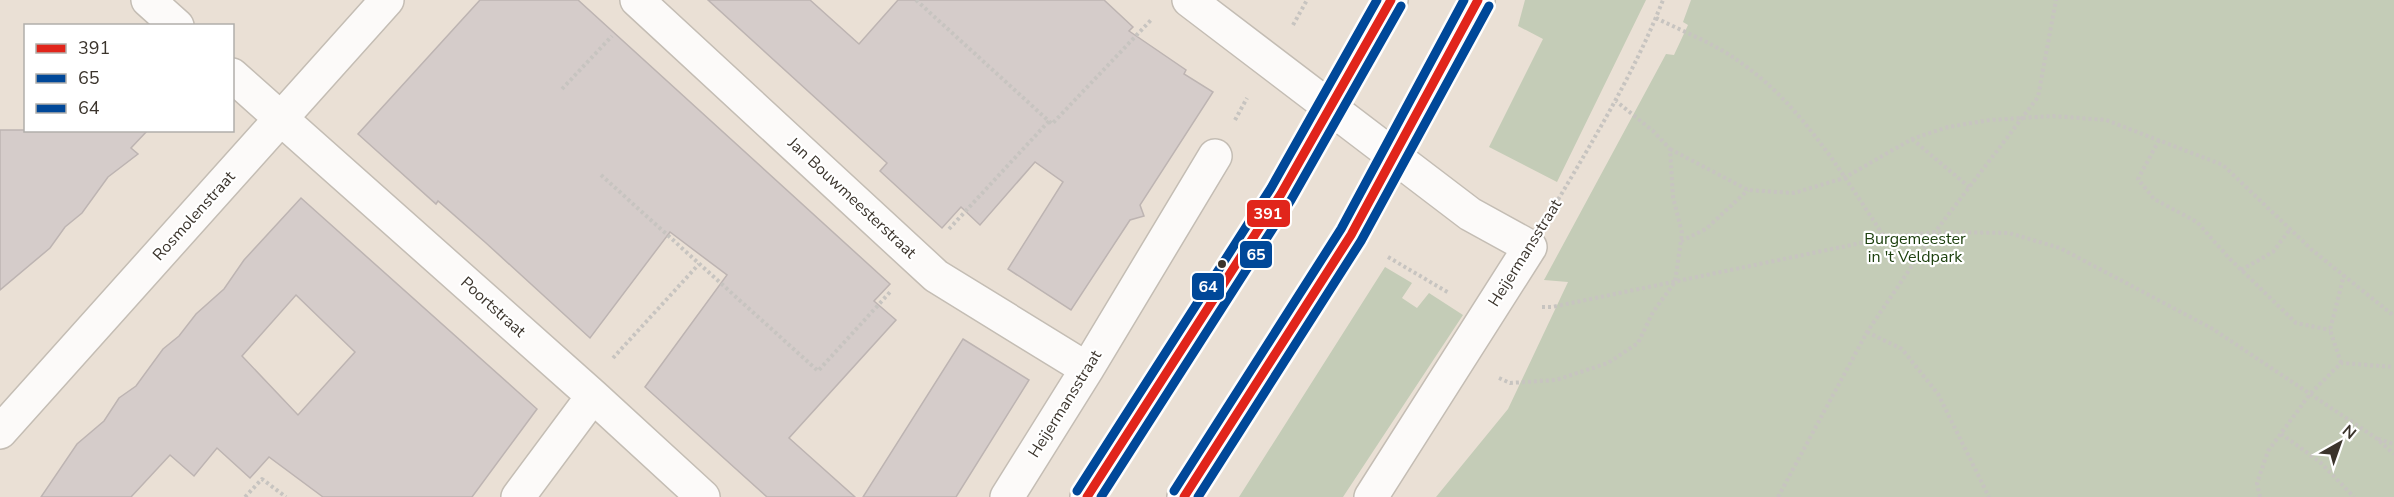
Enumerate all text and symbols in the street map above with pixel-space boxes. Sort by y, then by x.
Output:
legend [24,24,234,132]
text: 391 [78,36,110,60]
text: 65 [78,66,100,90]
text: 64 [78,96,100,120]
street label: Jan Bouwmeesterstraat [782,132,921,264]
street label: Rosmolenstraat [148,166,240,265]
street label: Heijermansstraat [1483,195,1567,311]
line badge: 391 [1246,199,1291,228]
text: 391 [1254,203,1282,225]
park label: Burgemeester in 't Veldpark [1864,228,1966,268]
line badge: 65 [1239,240,1273,269]
text: 65 [1246,244,1266,266]
unlabelled marker [1216,258,1228,270]
street label: Poortstraat [456,272,531,342]
line badge: 64 [1191,272,1225,301]
text: 64 [1198,276,1218,298]
street label: Heijermansstraat [1023,346,1107,462]
north arrow [2310,413,2370,473]
text: N [2337,420,2361,445]

